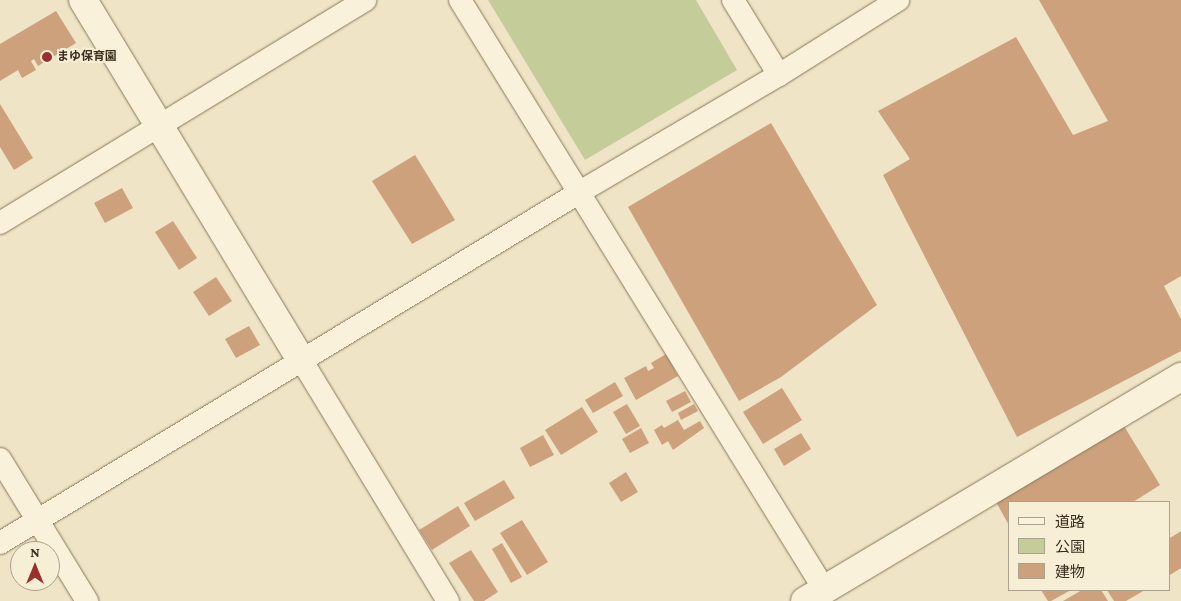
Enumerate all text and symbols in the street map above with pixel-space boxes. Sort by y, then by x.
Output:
place label: まゆ保育園 [57,50,117,64]
marker: まゆ保育園 [41,51,53,63]
legend [1008,501,1171,591]
text: 道路 [1055,514,1085,530]
text: 公園 [1055,539,1085,555]
north arrow [10,541,60,591]
text: N [30,544,40,560]
text: 建物 [1055,564,1085,580]

